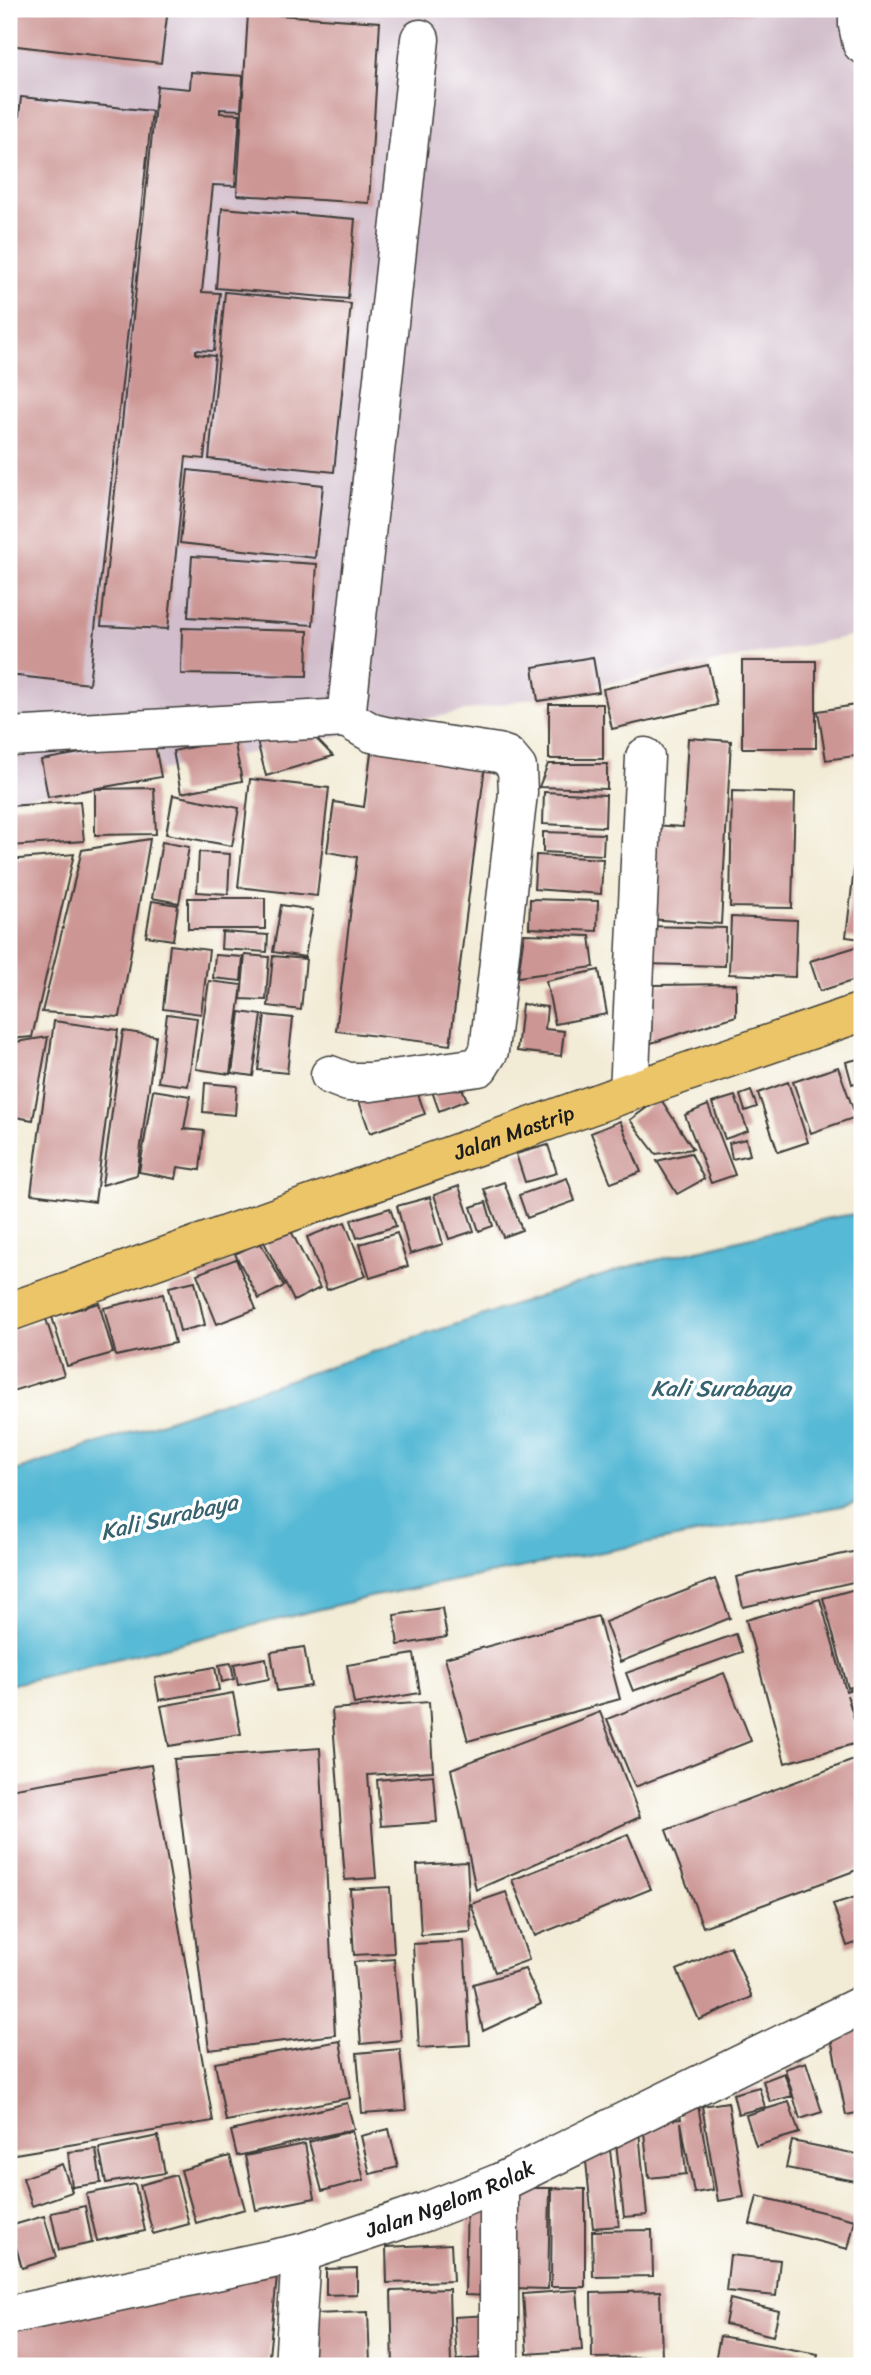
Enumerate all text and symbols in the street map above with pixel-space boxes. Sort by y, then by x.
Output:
street label: Jalan Mastrip [448,1094,580,1172]
water label: Kali Surabaya [651,1368,793,1409]
water label: Kali Surabaya [96,1481,244,1553]
street label: Jalan Ngelom Rolak [360,2149,542,2250]

